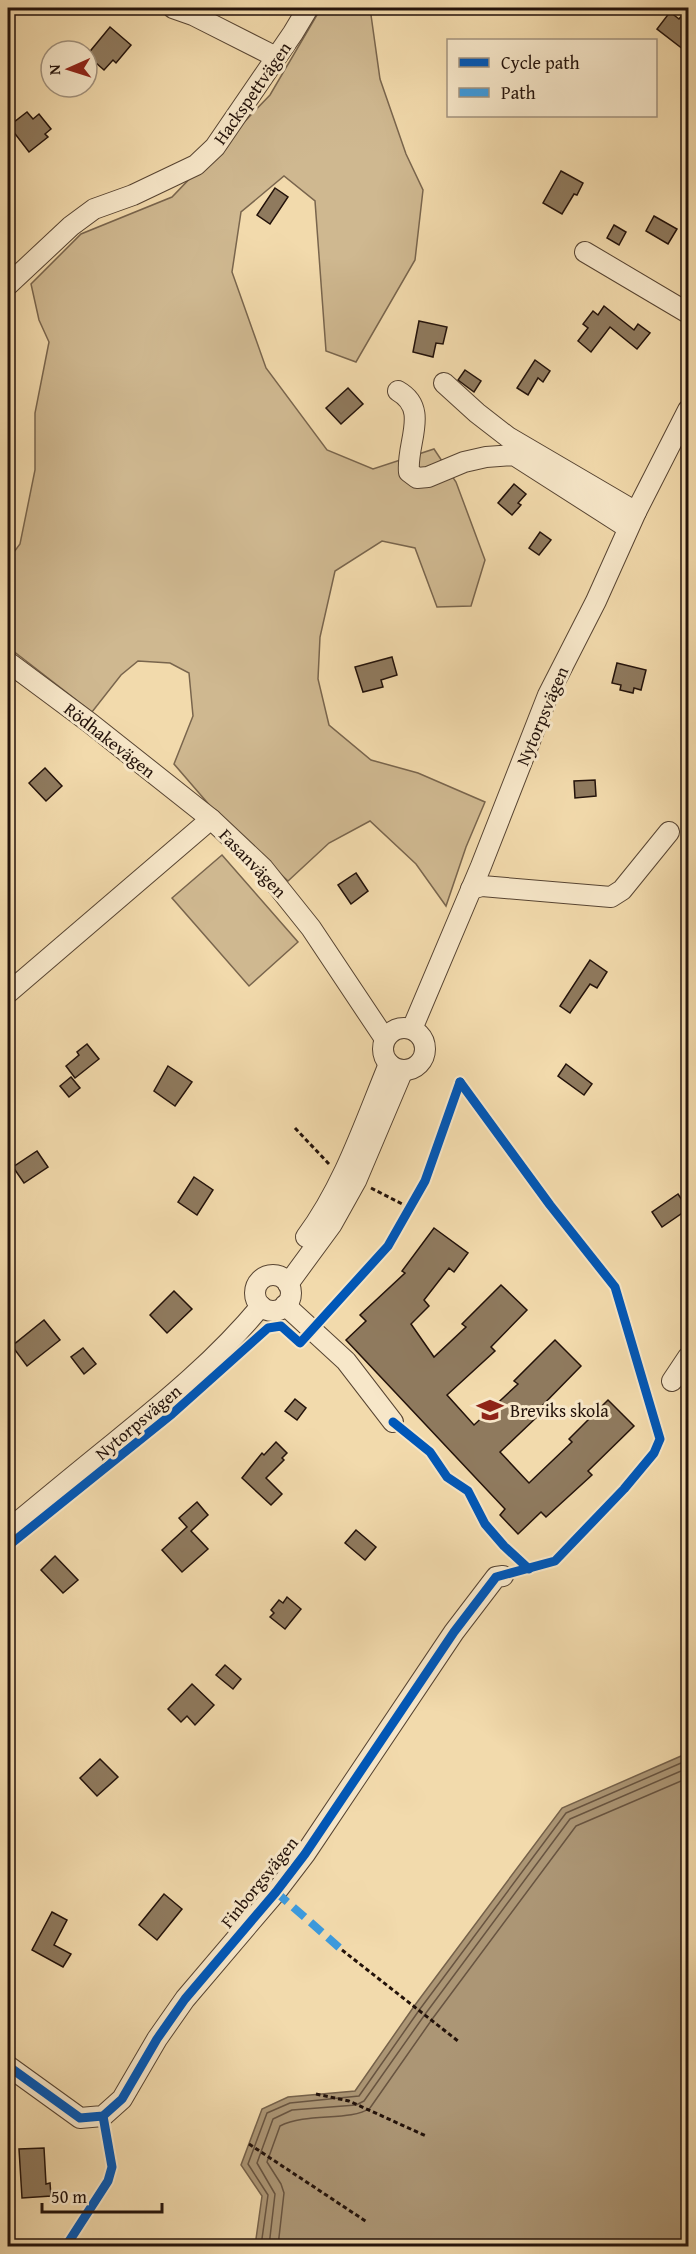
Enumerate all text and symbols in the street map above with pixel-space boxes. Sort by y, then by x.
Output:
street label: Hackspettvägen [206,36,298,150]
north arrow [39,39,99,99]
legend [447,39,657,117]
text: Cycle path [501,49,580,76]
text: N [42,64,66,76]
text: Path [501,79,536,106]
street label: Nytorpsvägen [509,662,575,770]
street label: Rödhakevägen [58,696,162,784]
street label: Fasanvägen [213,822,293,904]
street label: Nytorpsvägen [89,1378,187,1466]
school or university icon: Breviks skola [475,1395,505,1425]
place label: Breviks skola [510,1397,609,1424]
street label: Finborgsvägen [214,1830,304,1934]
scale bar [42,2176,162,2214]
text: 50 m [51,2183,87,2210]

